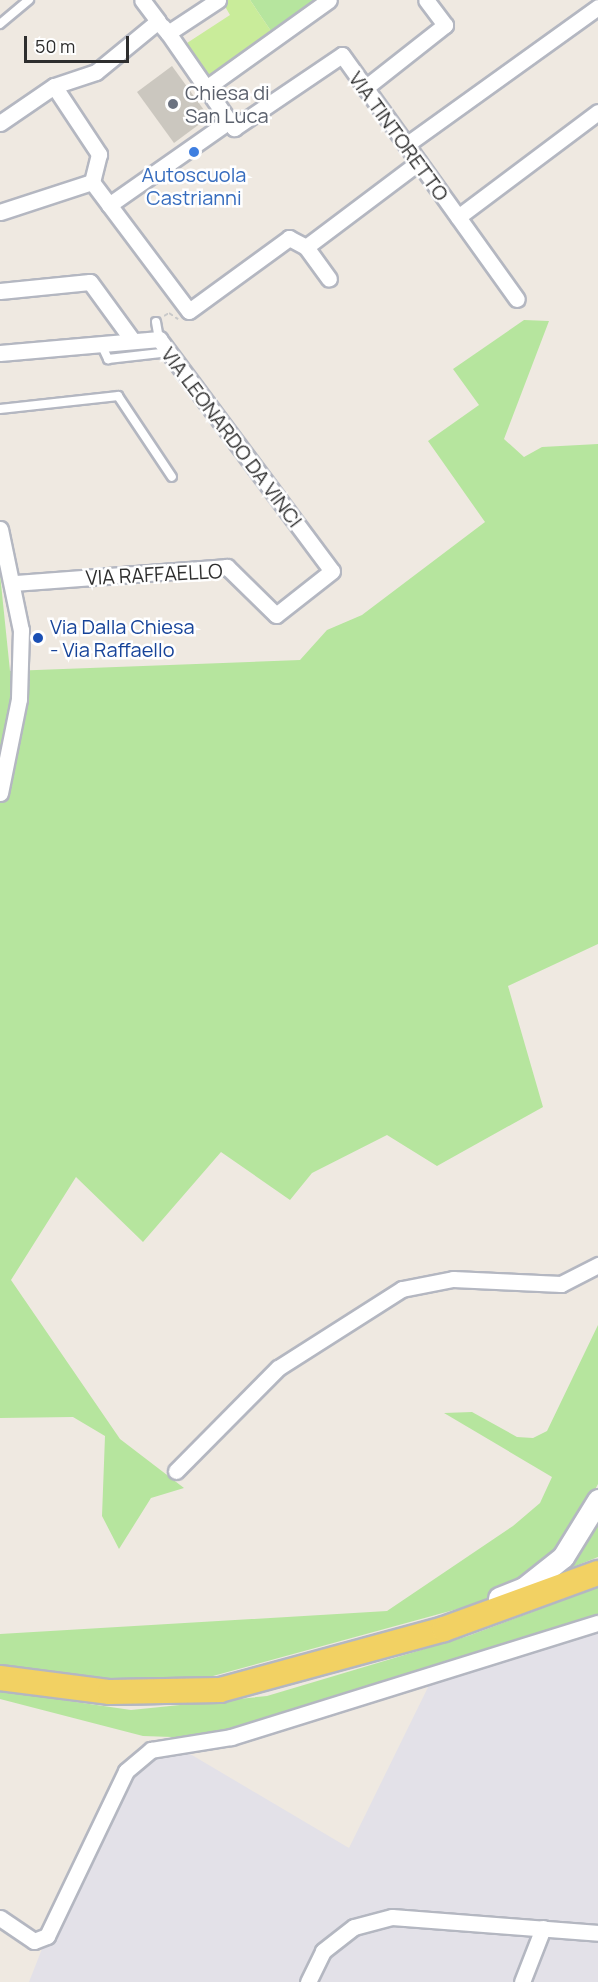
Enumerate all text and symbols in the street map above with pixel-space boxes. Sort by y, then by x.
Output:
scale bar [27,24,132,62]
text: 50 m [35,34,75,58]
street label: VIA TINTORETTO [344,67,454,205]
place label: Chiesa di San Luca [185,80,270,127]
marker: Chiesa di San Luca [166,97,180,111]
marker: Autoscuola Castrianni [187,145,201,159]
place label: Autoscuola Castrianni [142,162,246,209]
street label: VIA LEONARDO DA VINCI [157,342,307,532]
street label: VIA RAFFAELLO [85,558,223,590]
place label: Via Dalla Chiesa - Via Raffaello [50,614,195,661]
marker: Via Dalla Chiesa - Via Raffaello [31,631,45,645]

